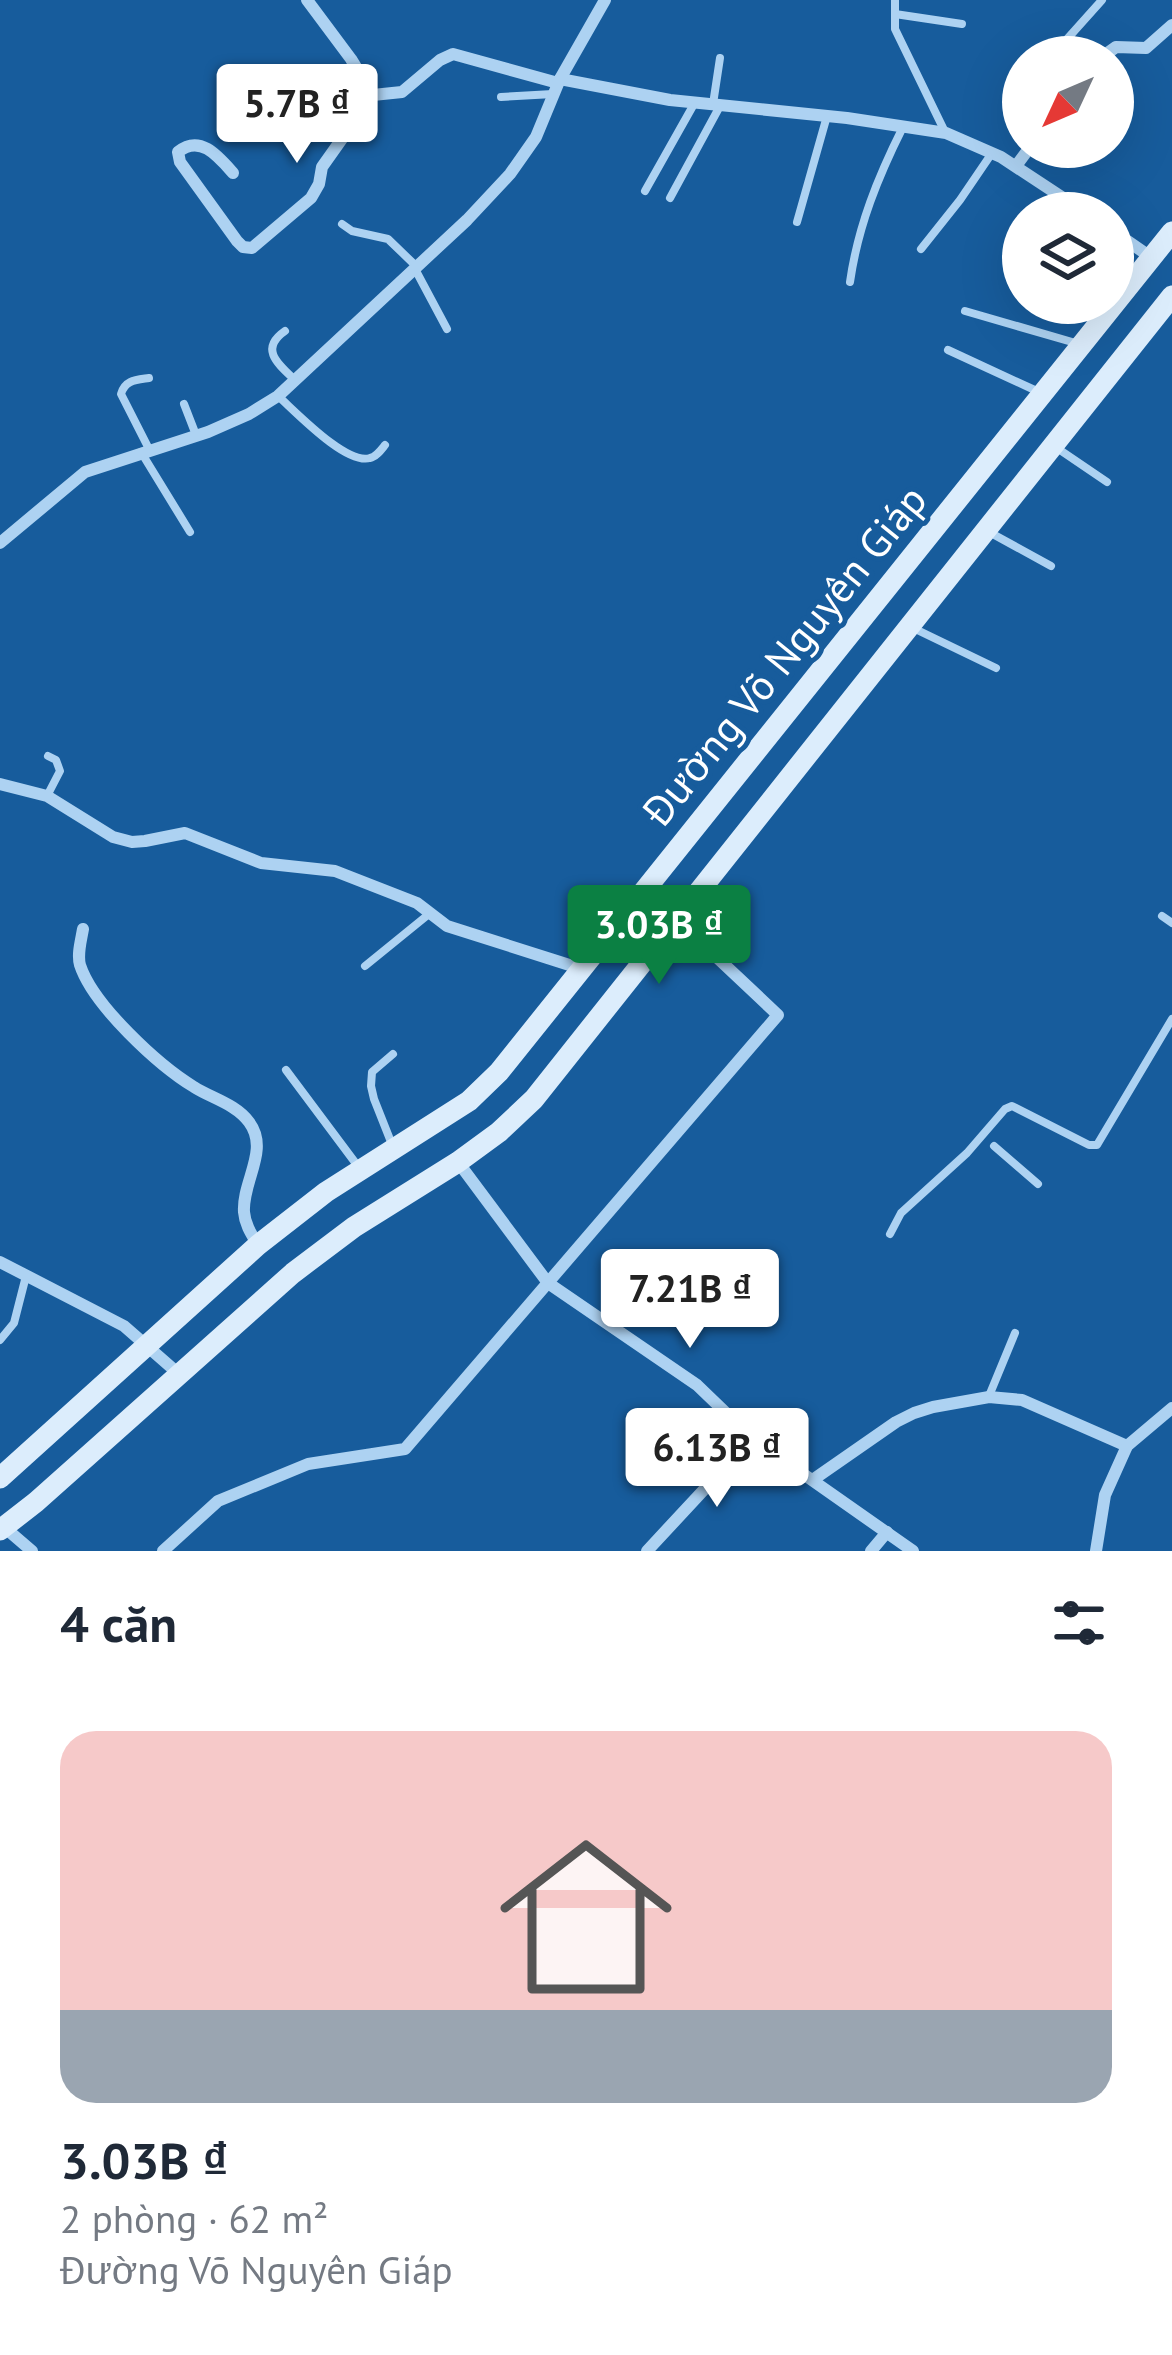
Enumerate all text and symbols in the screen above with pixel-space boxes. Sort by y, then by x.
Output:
north arrow [1002,36,1134,168]
map controls [1002,36,1134,324]
pin: 5.7B ₫ [199,64,395,166]
text: 5.7B ₫ [244,77,350,128]
button: layers [1002,192,1134,324]
street label: Đường Võ Nguyên Giáp [629,473,938,837]
pin: 3.03B ₫ [548,885,770,987]
text: 3.03B ₫ [595,898,723,949]
pin: 7.21B ₫ [579,1249,801,1351]
text: 7.21B ₫ [628,1262,752,1313]
pin: 6.13B ₫ [606,1408,828,1510]
text: 6.13B ₫ [653,1421,781,1472]
text: 4 căn [60,1590,177,1656]
icon: filters [1046,1590,1112,1656]
icon: home [478,1809,694,2025]
text: 3.03B ₫ [60,2127,229,2193]
text: 2 phòng · 62 m² [60,2193,328,2244]
text: Đường Võ Nguyên Giáp [60,2244,453,2295]

